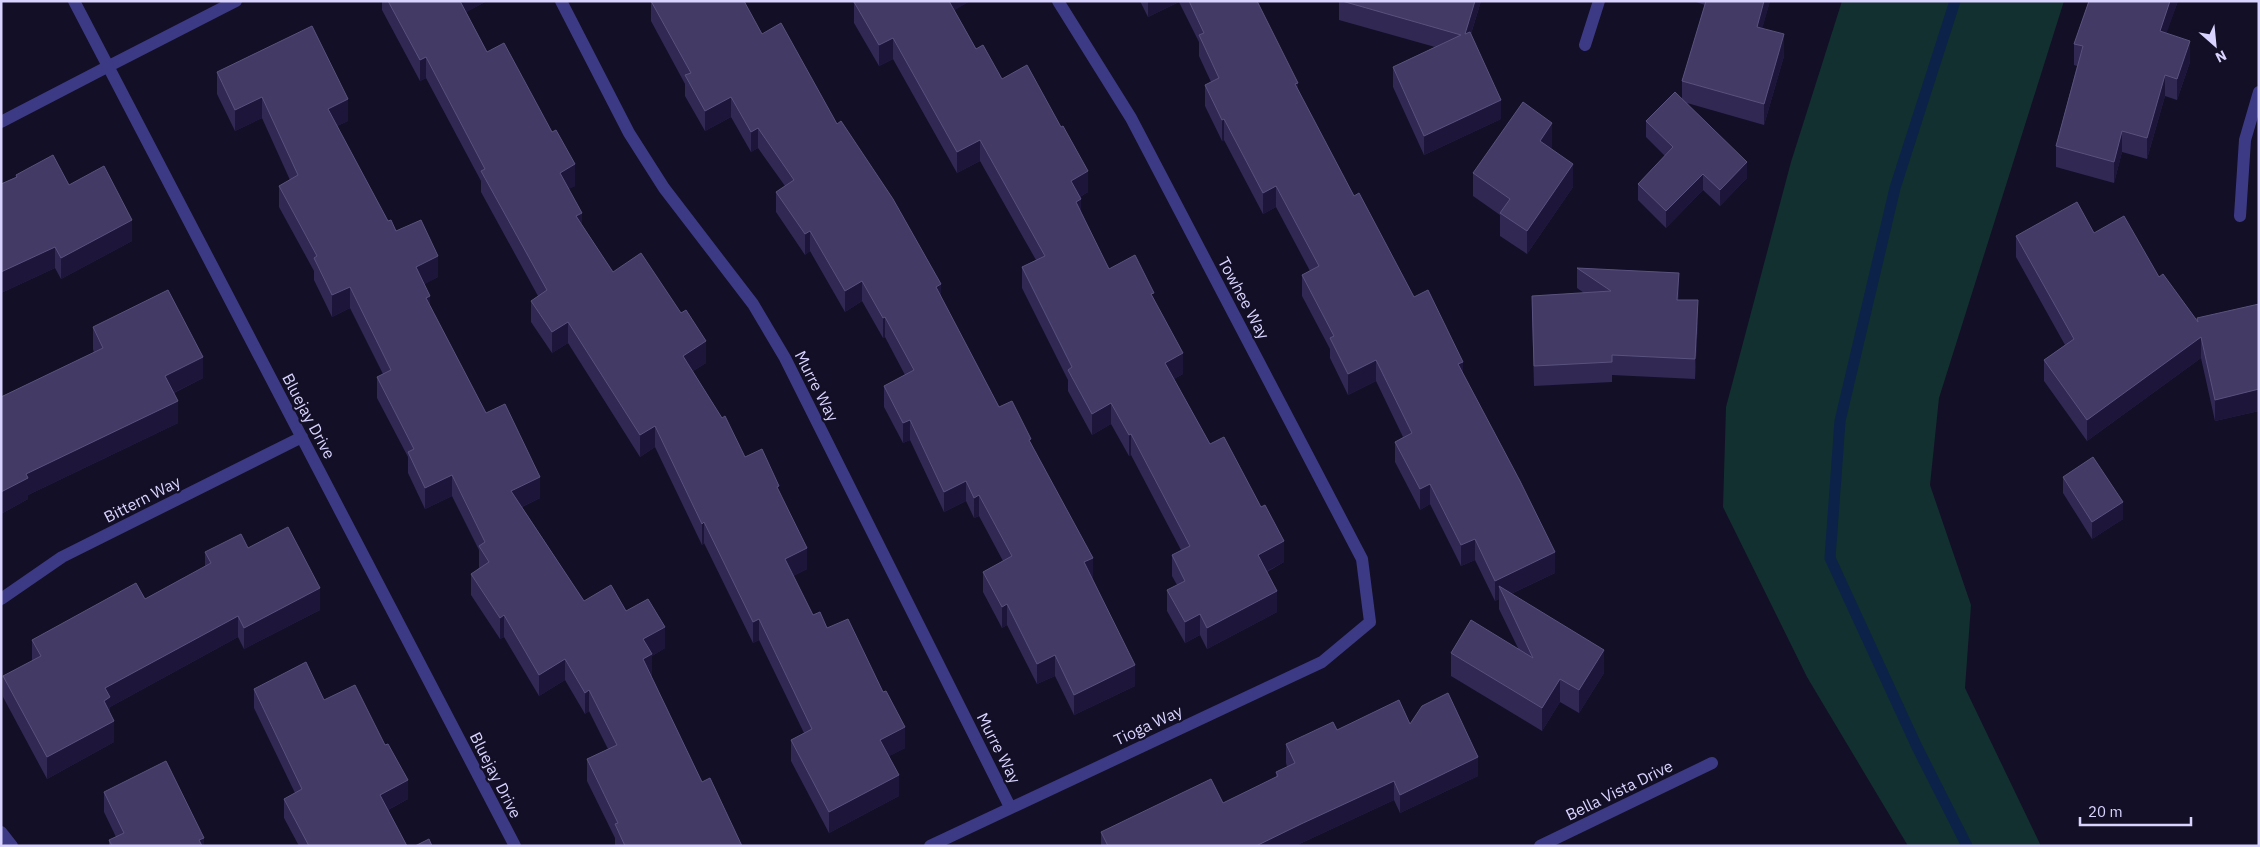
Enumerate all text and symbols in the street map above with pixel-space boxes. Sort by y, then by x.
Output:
north arrow [2190,20,2240,70]
text: N [2212,46,2230,67]
street label: Towhee Way [1214,253,1274,343]
street label: Murre Way [791,347,843,425]
street label: Bluejay Drive [278,370,340,462]
street label: Bittern Way [100,471,184,527]
street label: Tioga Way [1111,700,1185,750]
street label: Murre Way [973,709,1025,787]
street label: Bluejay Drive [466,729,526,822]
street label: Bella Vista Drive [1562,755,1676,825]
scale bar [2080,794,2191,826]
text: 20 m [2088,802,2123,821]

